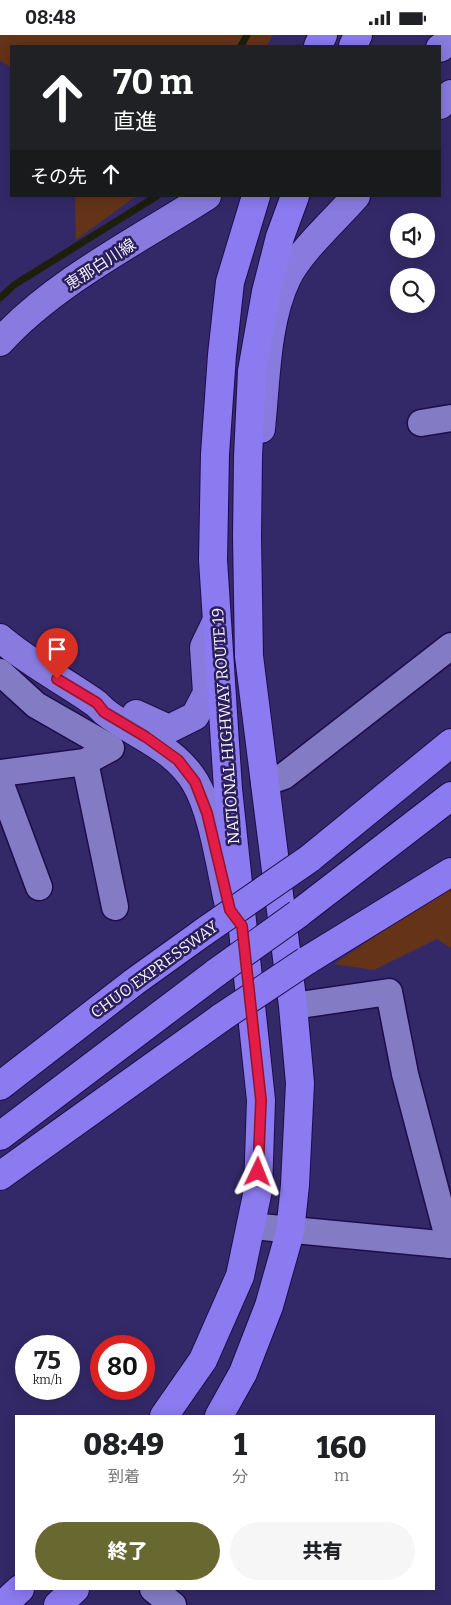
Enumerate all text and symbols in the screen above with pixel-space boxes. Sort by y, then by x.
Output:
text: 08:48 [25,6,76,29]
text: 70 m [113,61,193,103]
icon: ahead [30,65,95,130]
text: 直進 [113,108,157,135]
icon: ahead [97,160,125,188]
text: その先 [30,165,87,188]
map controls [390,213,435,313]
button: sound [390,213,435,258]
street label: 恵那白川線 [62,235,139,294]
button: search [390,268,435,313]
street label: NATIONAL HIGHWAY ROUTE 19 [208,607,243,845]
pin [36,628,78,679]
icon: arrive [43,635,71,663]
street label: CHUO EXPRESSWAY [87,916,222,1022]
position arrow [231,1145,283,1197]
speed limit sign: 80 [90,1335,155,1400]
text: 75 [34,1346,61,1376]
text: km/h [33,1373,62,1387]
text: 08:49 [83,1427,164,1463]
text: 1 [234,1427,247,1463]
text: 160 [317,1430,367,1466]
text: m [334,1466,349,1485]
text: 到着 [108,1467,140,1486]
text: 分 [232,1467,248,1486]
button: 終了 [35,1522,220,1580]
button: 共有 [230,1522,415,1580]

